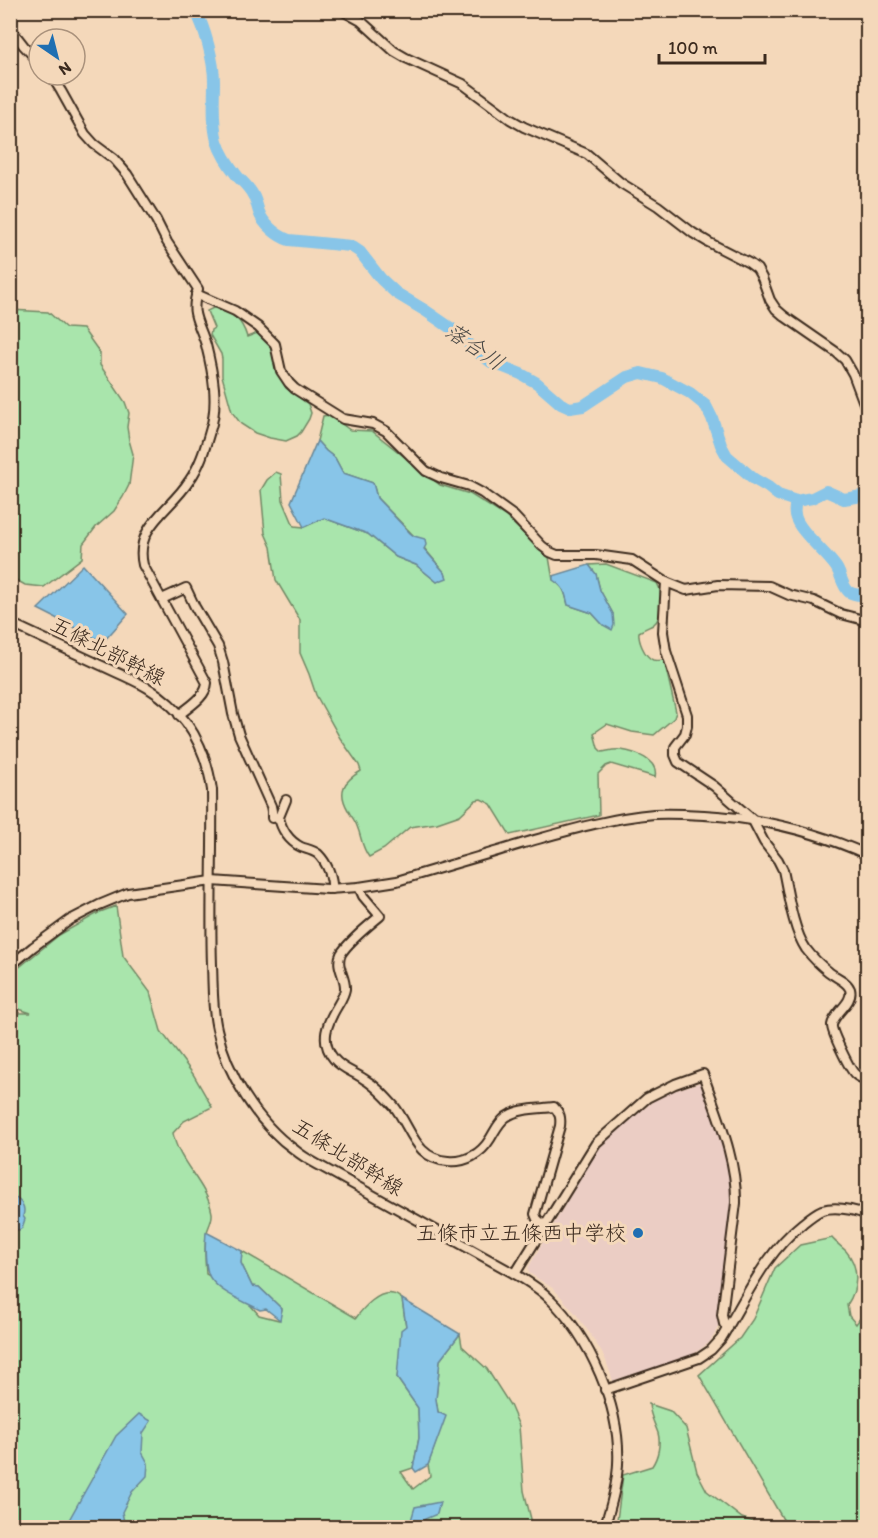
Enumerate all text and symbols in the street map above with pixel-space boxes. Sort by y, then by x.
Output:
north arrow [27,27,87,87]
scale bar [659,27,766,65]
text: 100 m [668,37,718,59]
text: N [55,58,75,80]
water label: 落合川 [440,316,509,376]
street label: 五條北部幹線 [46,611,170,690]
street label: 五條北部幹線 [288,1113,408,1201]
place label: 五條市立五條西中学校 [416,1220,626,1245]
marker: 五條市立五條西中学校 [631,1226,645,1240]

